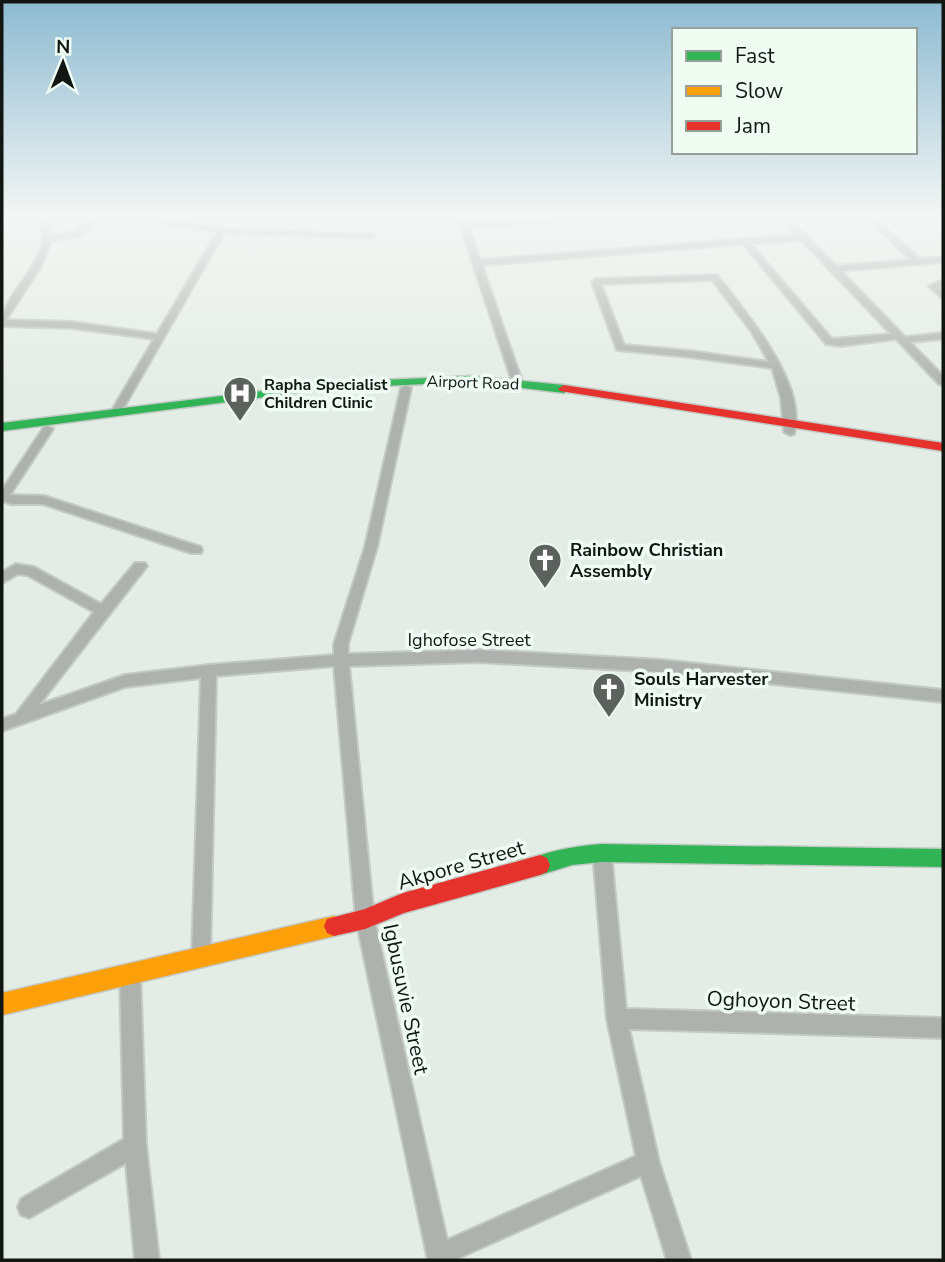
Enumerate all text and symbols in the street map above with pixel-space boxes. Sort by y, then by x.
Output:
north arrow [28,28,98,98]
legend [672,28,917,154]
text: N [56,34,71,60]
text: Fast [735,42,775,70]
text: Slow [735,77,784,105]
text: Jam [734,112,771,140]
street label: Airport Road [426,370,520,396]
hospital icon: Rapha Specialist Children Clinic [221,374,259,423]
place label: Rapha Specialist Children Clinic [264,374,388,414]
place label: Rainbow Christian Assembly [570,538,723,583]
church icon: Rainbow Christian Assembly [526,541,564,590]
street label: Ighofose Street [407,628,531,652]
place label: Souls Harvester Ministry [634,667,768,712]
church icon: Souls Harvester Ministry [590,670,628,719]
street label: Akpore Street [394,833,528,897]
street label: Igbusuvie Street [376,921,436,1077]
street label: Oghoyon Street [706,984,856,1018]

